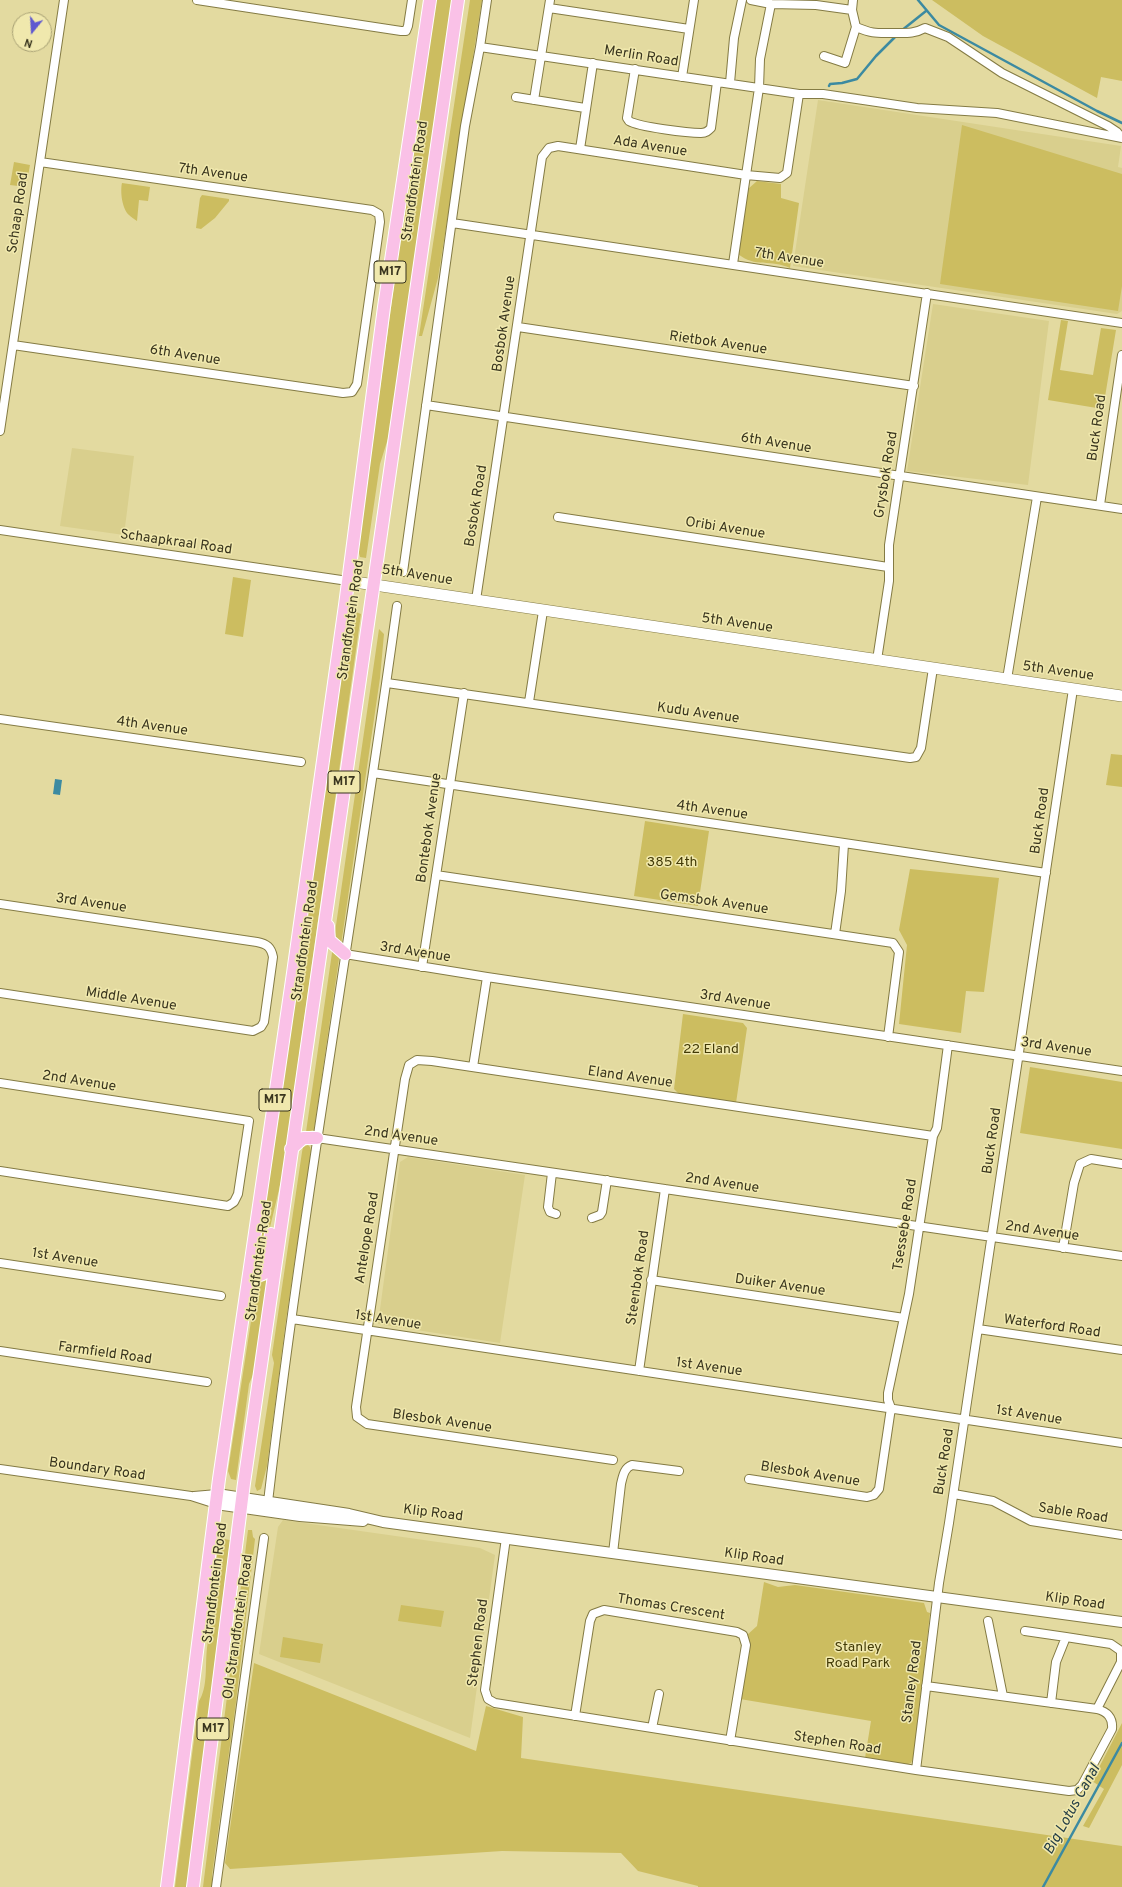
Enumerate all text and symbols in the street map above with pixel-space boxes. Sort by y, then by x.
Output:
north arrow [12,12,52,52]
text: N [23,35,35,50]
street label: Merlin Road [603,43,679,71]
street label: Strandfontein Road [399,120,433,242]
street label: Ada Avenue [612,133,688,161]
street label: 7th Avenue [177,161,249,187]
street label: Schaap Road [5,171,33,255]
street label: 7th Avenue [753,245,825,273]
road number: M17 [374,261,406,283]
street label: Bosbok Avenue [490,275,520,373]
street label: Rietbok Avenue [668,329,768,359]
street label: 6th Avenue [148,342,222,370]
street label: Buck Road [1085,394,1111,462]
street label: 6th Avenue [739,430,813,458]
street label: Grysbok Road [872,430,902,520]
street label: Bosbok Road [462,464,492,548]
street label: Oribi Avenue [684,514,766,544]
street label: Schaapkraal Road [119,527,233,559]
street label: Strandfontein Road [335,559,369,681]
street label: 5th Avenue [380,562,454,590]
street label: 5th Avenue [700,611,774,637]
street label: 5th Avenue [1021,659,1095,685]
street label: Kudu Avenue [656,700,740,728]
street label: 4th Avenue [115,714,189,740]
road number: M17 [328,771,360,793]
street label: Bontebok Avenue [414,772,446,884]
street label: Buck Road [1028,787,1054,855]
street label: 4th Avenue [675,798,749,824]
park label: 385 4th [647,855,697,871]
street label: Strandfontein Road [289,880,323,1002]
street label: Gemsbok Avenue [659,887,769,919]
street label: 3rd Avenue [54,891,128,917]
street label: 3rd Avenue [378,939,452,967]
street label: Middle Avenue [84,985,178,1015]
street label: 3rd Avenue [698,987,772,1015]
street label: 3rd Avenue [1019,1035,1093,1061]
park label: 22 Eland [683,1042,739,1058]
street label: Eland Avenue [586,1064,674,1092]
street label: 2nd Avenue [41,1068,117,1096]
road number: M17 [259,1089,291,1111]
street label: Buck Road [980,1107,1006,1175]
street label: 2nd Avenue [363,1123,439,1151]
street label: 2nd Avenue [684,1170,760,1198]
street label: Tsessebe Road [890,1178,922,1272]
street label: Antelope Road [352,1191,384,1285]
street label: Strandfontein Road [243,1200,277,1322]
street label: 2nd Avenue [1004,1218,1080,1246]
street label: Steenbok Road [624,1229,654,1327]
street label: 1st Avenue [31,1245,99,1273]
street label: Duiker Avenue [734,1271,826,1301]
street label: 1st Avenue [354,1307,422,1335]
street label: Waterford Road [1002,1312,1102,1342]
street label: Farmfield Road [57,1339,153,1369]
street label: 1st Avenue [675,1355,743,1381]
street label: 1st Avenue [995,1402,1063,1430]
street label: Blesbok Avenue [391,1407,493,1437]
street label: Buck Road [931,1428,959,1496]
street label: Boundary Road [48,1455,146,1485]
street label: Blesbok Avenue [759,1459,861,1491]
street label: Sable Road [1037,1500,1109,1528]
street label: Klip Road [402,1502,464,1526]
street label: Strandfontein Road [200,1522,232,1644]
street label: Klip Road [723,1546,785,1570]
street label: Old Strandfontein Road [221,1553,257,1701]
street label: Klip Road [1044,1590,1106,1614]
street label: Thomas Crescent [616,1591,726,1625]
street label: Stephen Road [465,1598,493,1688]
park label: Stanley Road Park [826,1640,890,1672]
street label: Stanley Road [900,1640,926,1724]
road number: M17 [197,1718,229,1740]
street label: Stephen Road [792,1729,882,1759]
water label: Big Lotus Canal [1041,1762,1105,1858]

